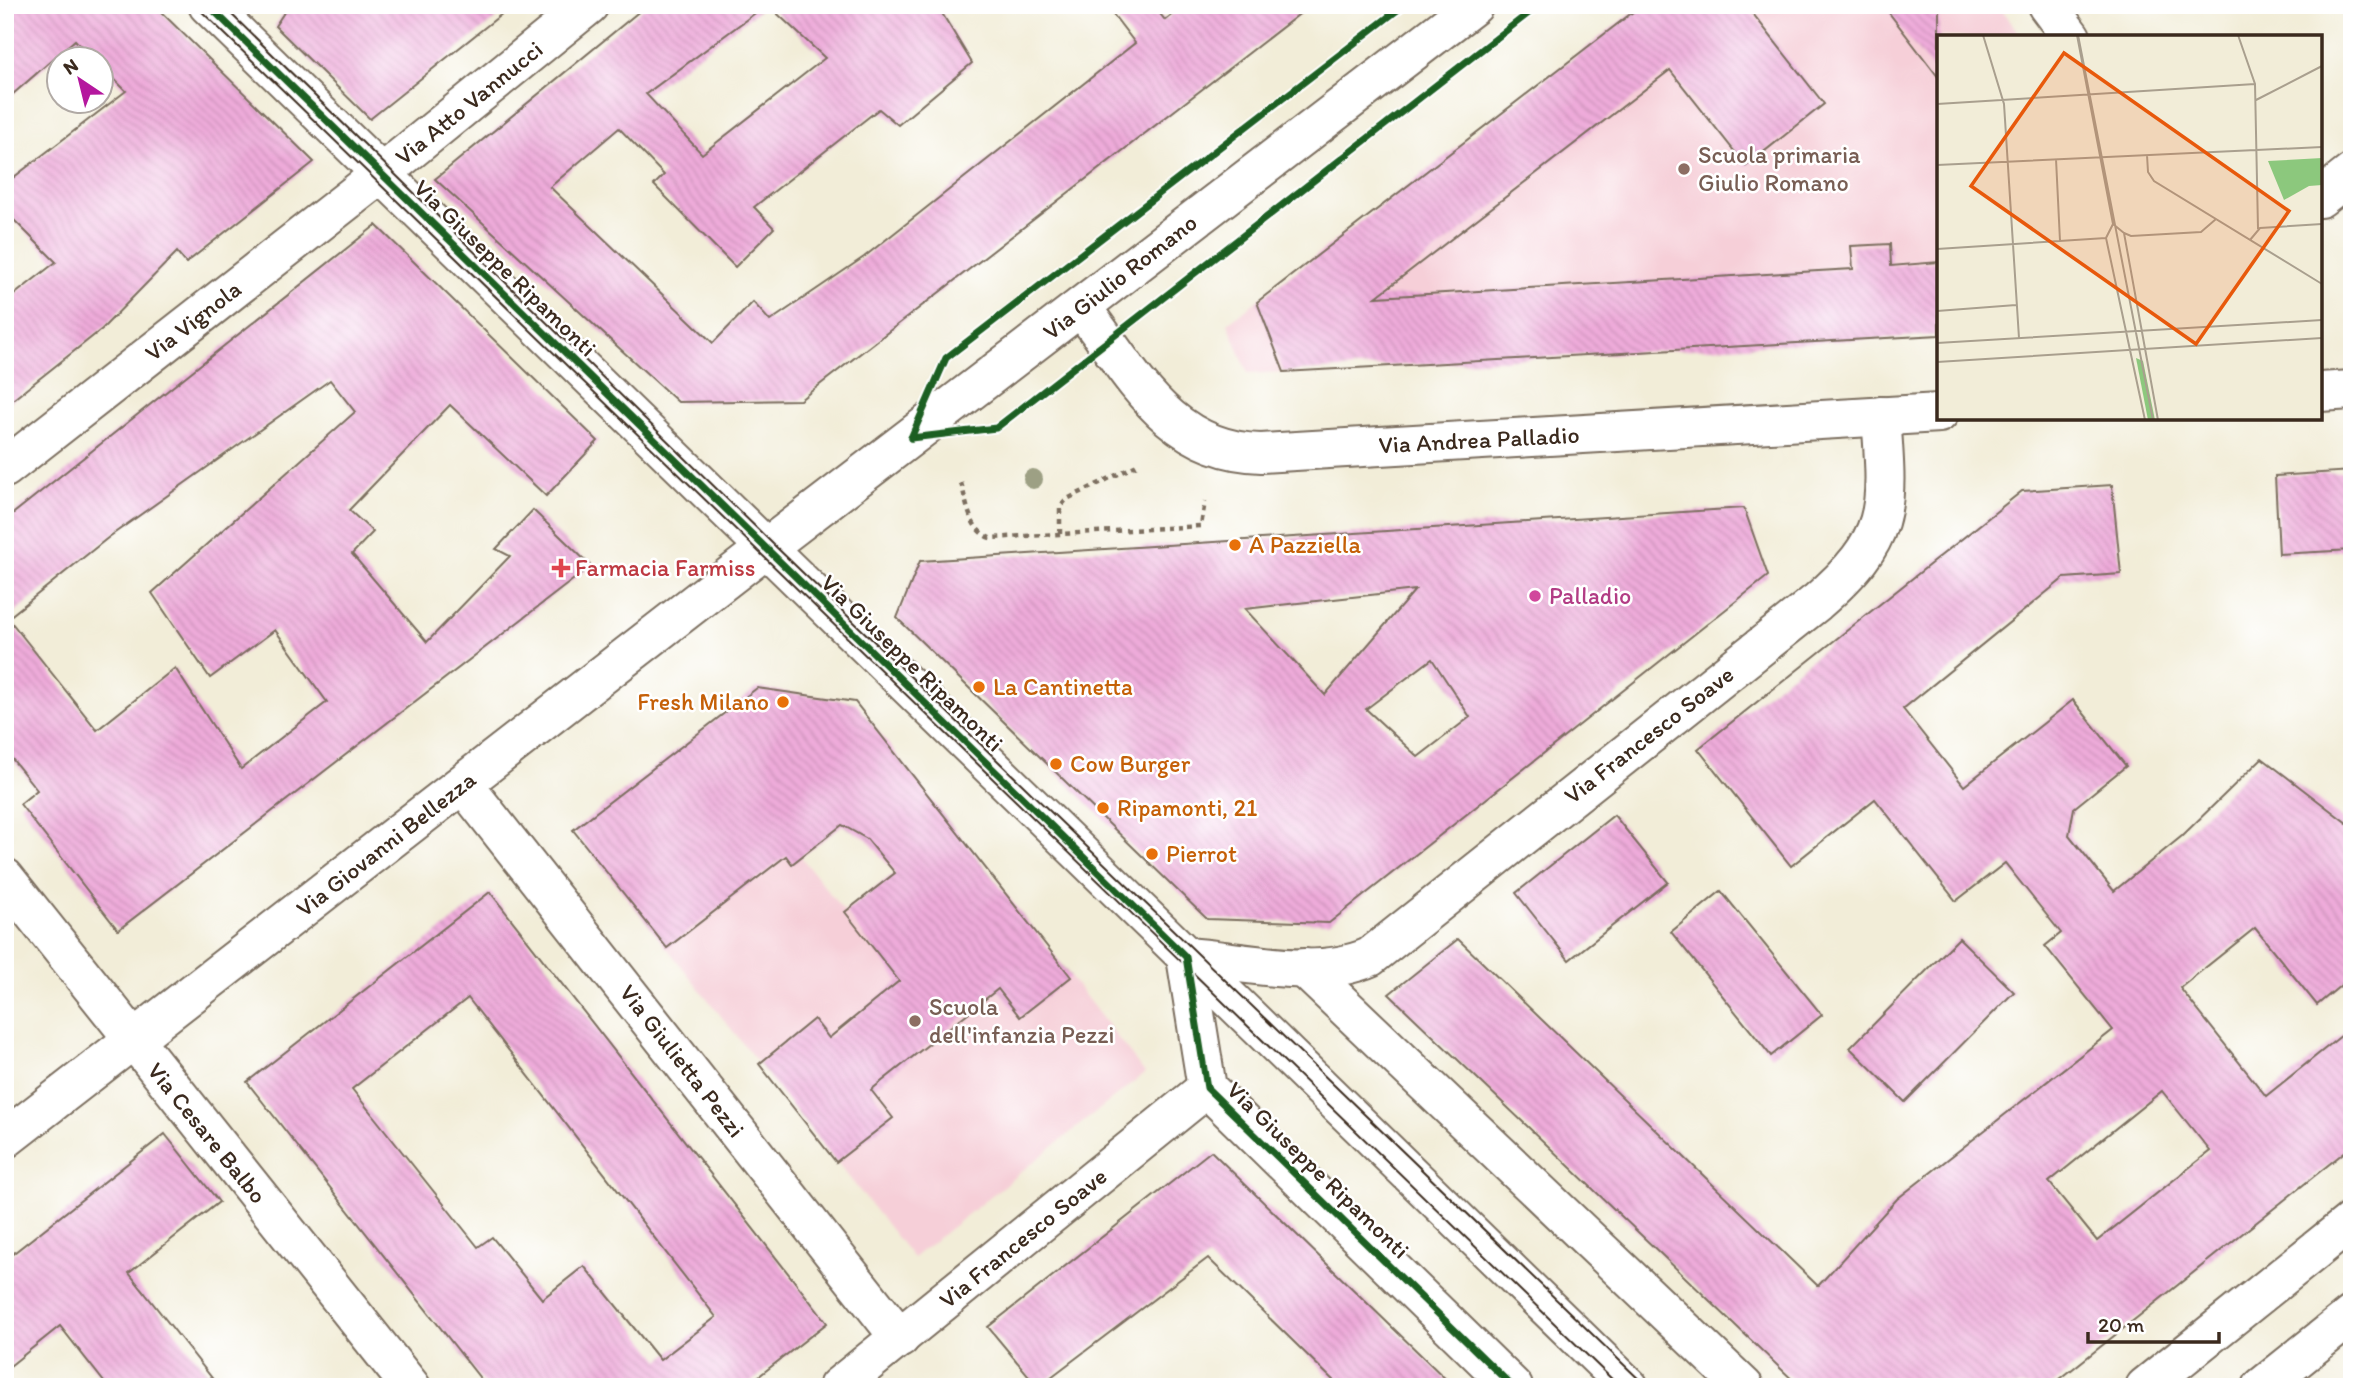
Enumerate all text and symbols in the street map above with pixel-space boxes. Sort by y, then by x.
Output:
street label: Via Atto Vannucci [389,34,548,171]
inset map [1937,35,2322,420]
north arrow [46,46,116,116]
text: N [59,53,82,80]
place label: Scuola primaria Giulio Romano [1698,140,1861,197]
marker: Scuola primaria Giulio Romano [1676,161,1692,177]
street label: Via Giuseppe Ripamonti [408,173,603,362]
street label: Via Giulio Romano [1037,207,1203,346]
street label: Via Vignola [139,274,247,367]
street label: Via Andrea Palladio [1378,420,1580,459]
place label: A Pazziella [1249,530,1362,559]
marker: A Pazziella [1227,537,1243,553]
place label: Farmacia Farmiss [575,553,755,582]
marker: Farmacia Farmiss [553,560,569,576]
street label: Via Giuseppe Ripamonti [815,568,1010,757]
place label: Palladio [1549,581,1631,610]
marker: Palladio [1527,588,1543,604]
street label: Via Francesco Soave [1558,659,1739,810]
place label: La Cantinetta [993,672,1133,701]
marker: La Cantinetta [971,679,987,695]
place label: Fresh Milano [637,687,769,716]
marker: Fresh Milano [775,694,791,710]
place label: Cow Burger [1070,749,1191,778]
marker: Cow Burger [1048,756,1064,772]
street label: Via Giovanni Bellezza [290,764,482,923]
place label: Ripamonti, 21 [1117,793,1257,822]
marker: Ripamonti, 21 [1095,800,1111,816]
place label: Pierrot [1166,839,1237,868]
marker: Pierrot [1144,846,1160,862]
street label: Via Giulietta Pezzi [614,978,751,1143]
place label: Scuola dell'infanzia Pezzi [929,992,1114,1049]
marker: Scuola dell'infanzia Pezzi [907,1013,923,1029]
street label: Via Cesare Balbo [142,1056,273,1209]
street label: Via Giuseppe Ripamonti [1221,1075,1416,1264]
street label: Via Francesco Soave [933,1161,1112,1314]
scale bar [2088,1301,2219,1345]
text: 20 m [2098,1312,2145,1337]

